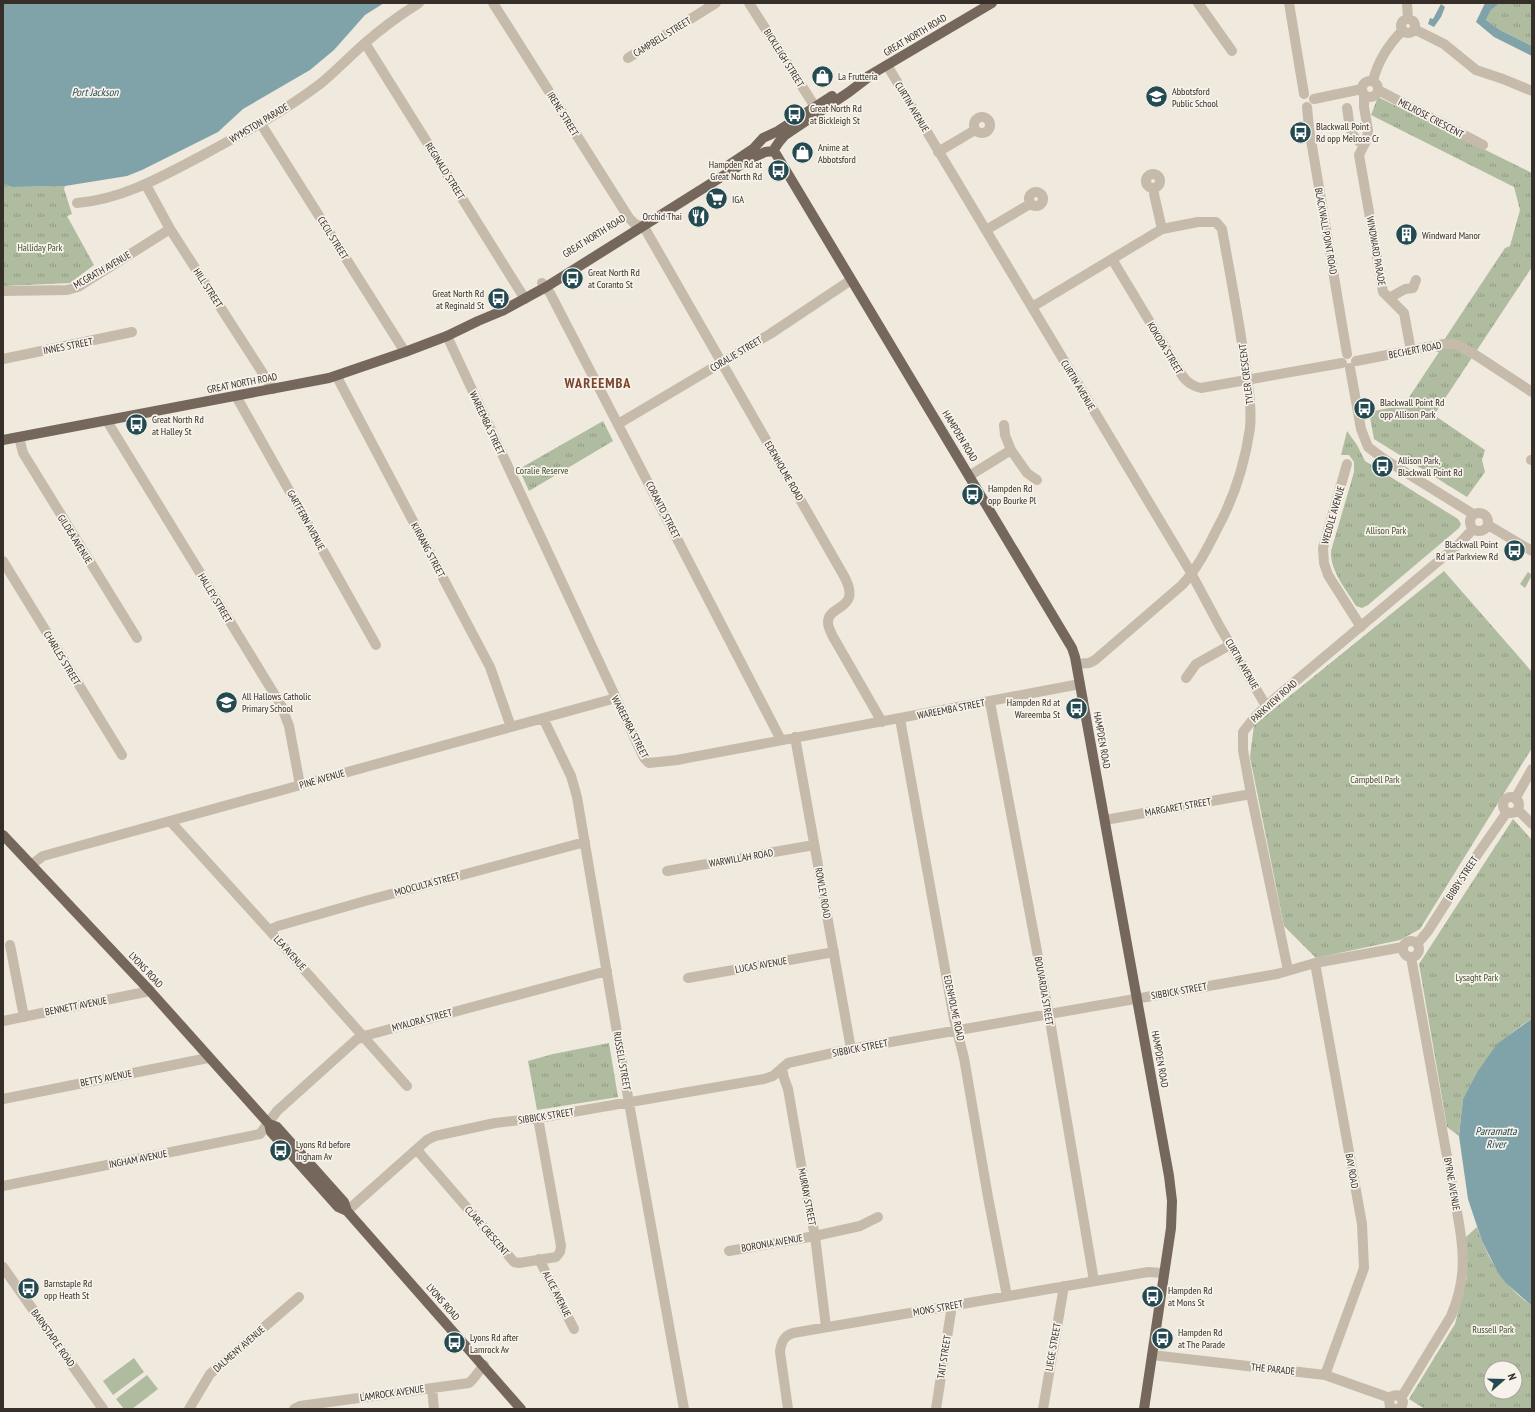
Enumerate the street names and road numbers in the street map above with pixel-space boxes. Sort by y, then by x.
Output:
street label: GREAT NORTH ROAD [881,11,949,59]
street label: CAMPBELL STREET [631,14,694,60]
street label: BICKLEIGH STREET [761,26,807,90]
street label: CURTIN AVENUE [892,80,932,134]
street label: IRENE STREET [544,89,582,139]
street label: MELROSE CRESCENT [1396,95,1466,141]
street label: WYMSTON PARADE [227,100,291,146]
street label: REGINALD STREET [422,140,468,202]
street label: BLACKWALL POINT ROAD [1312,187,1340,275]
street label: GREAT NORTH ROAD [560,212,628,260]
street label: CECIL STREET [315,214,352,262]
street label: WINDWARD PARADE [1363,215,1389,287]
street label: MCGRATH AVENUE [71,248,133,292]
street label: HILL STREET [190,266,226,311]
street label: KOKODA STREET [1144,320,1186,377]
street label: CORALIE STREET [708,333,765,375]
street label: INNES STREET [42,335,94,357]
street label: BECHERT ROAD [1387,339,1443,361]
street label: TYLER CRESCENT [1236,342,1256,405]
street label: CURTIN AVENUE [1058,358,1098,412]
street label: GREAT NORTH ROAD [206,370,278,396]
street label: WAREEMBA STREET [467,389,508,457]
street label: HAMPDEN ROAD [940,408,980,464]
street label: EDENHOLME ROAD [762,439,806,503]
street label: CORANTO STREET [643,479,683,541]
street label: WEDDLE AVENUE [1318,484,1348,546]
street label: GARTFERN AVENUE [284,488,328,552]
street label: GILDEA AVENUE [55,512,95,566]
street label: KIRRANG STREET [408,520,448,580]
street label: HALLEY STREET [195,571,235,626]
street label: CHARLES STREET [41,629,84,688]
street label: CURTIN AVENUE [1222,636,1262,692]
street label: PARKVIEW ROAD [1248,677,1300,725]
street label: WAREEMBA STREET [609,693,652,761]
street label: WAREEMBA STREET [916,696,987,722]
street label: HAMPDEN ROAD [1091,710,1113,770]
street label: PINE AVENUE [298,766,346,792]
street label: MARGARET STREET [1144,795,1213,819]
street label: WARWILLAH ROAD [708,846,774,870]
street label: BIBBY STREET [1443,853,1481,902]
street label: ROWLEY ROAD [812,867,834,919]
street label: MOOCULTA STREET [393,869,462,899]
street label: LEA AVENUE [271,933,309,973]
street label: LYONS ROAD [126,949,166,991]
street label: LUCAS AVENUE [734,954,788,976]
street label: BOUVARDIA STREET [1032,955,1057,1027]
street label: EDENHOLME ROAD [941,974,967,1042]
street label: SIBBICK STREET [1150,980,1208,1002]
street label: BENNETT AVENUE [44,994,108,1018]
street label: MYALORA STREET [390,1006,454,1034]
street label: HAMPDEN ROAD [1149,1029,1171,1089]
street label: RUSSELL STREET [610,1031,634,1092]
street label: SIBBICK STREET [831,1036,889,1060]
street label: BETTS AVENUE [79,1067,133,1089]
street label: SIBBICK STREET [517,1105,575,1127]
street label: INGHAM AVENUE [108,1147,168,1171]
street label: BAY ROAD [1343,1153,1361,1189]
street label: BYRNE AVENUE [1441,1156,1463,1212]
street label: MURRAY STREET [795,1167,819,1227]
street label: CLARE CRESCENT [462,1204,512,1259]
street label: BORONIA AVENUE [740,1231,804,1255]
street label: ALICE AVENUE [540,1269,574,1319]
street label: LYONS ROAD [423,1281,463,1323]
street label: MONS STREET [912,1297,964,1319]
street label: BARNSTAPLE ROAD [28,1307,78,1369]
street label: LIEGE STREET [1042,1321,1064,1372]
street label: DALMENY AVENUE [210,1323,268,1375]
street label: TAIT STREET [934,1334,954,1380]
street label: THE PARADE [1251,1360,1295,1378]
street label: LAMROCK AVENUE [359,1382,425,1404]

